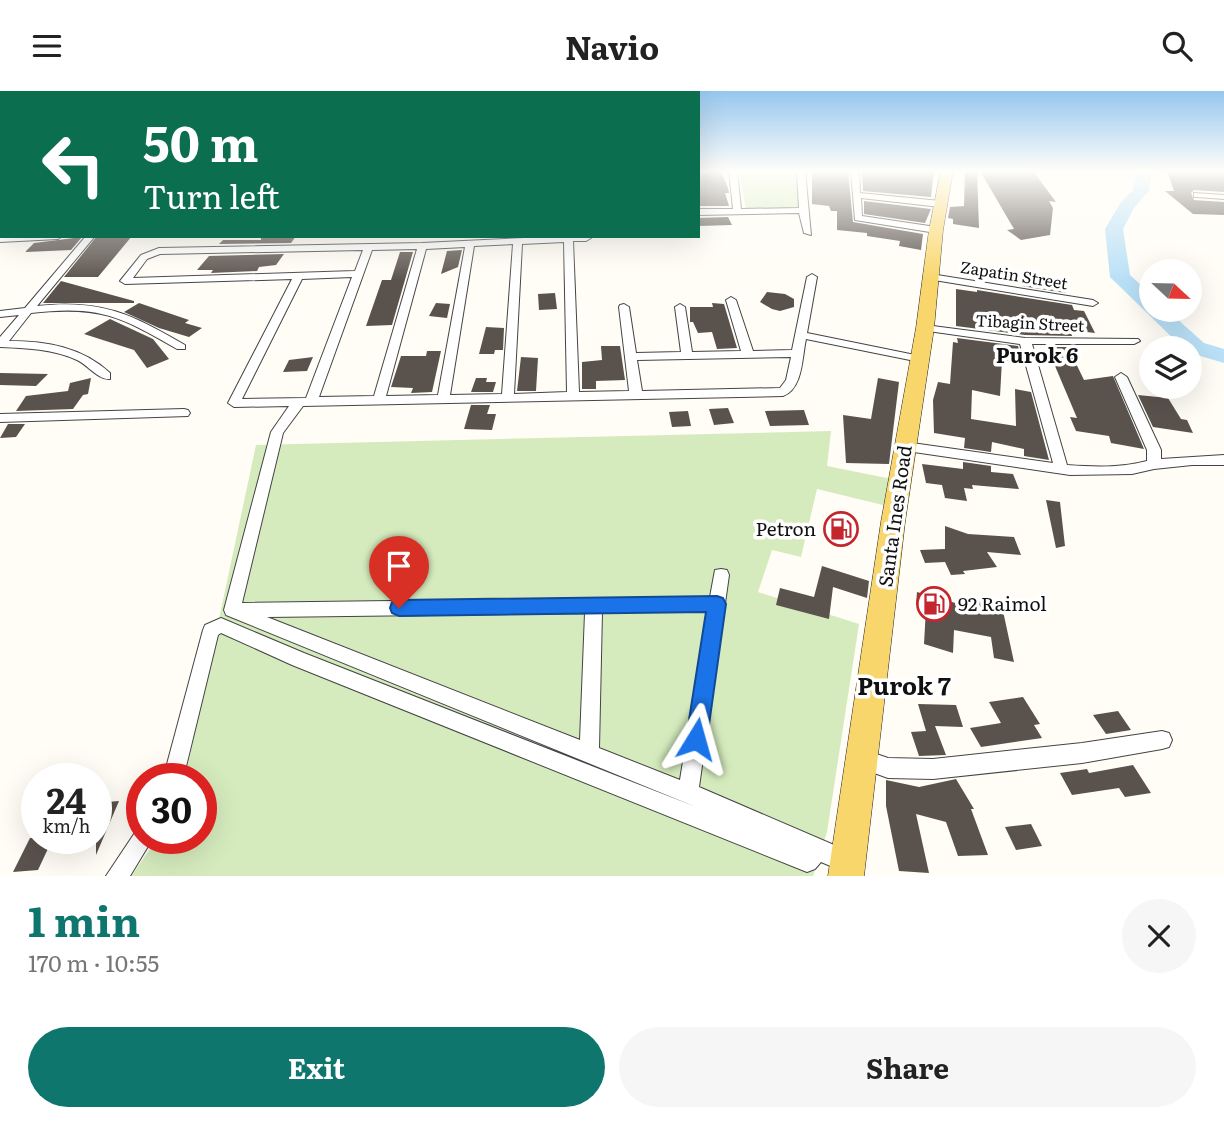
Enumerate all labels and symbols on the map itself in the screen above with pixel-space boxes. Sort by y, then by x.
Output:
street label: Zapatin Street [959,254,1070,294]
north arrow [1139,259,1202,322]
street label: Tibagin Street [975,307,1086,337]
district label: Purok 6 [996,338,1078,369]
street label: Santa Ines Road [870,443,918,589]
fuel station icon: Petron [822,510,860,548]
place label: Petron [755,514,816,542]
pin [369,536,429,608]
fuel station icon: 92 Raimol [915,585,953,623]
place label: 92 Raimol [958,589,1047,617]
district label: Purok 7 [857,667,951,702]
position arrow [659,702,733,776]
speed limit sign: 30 [126,763,217,854]

